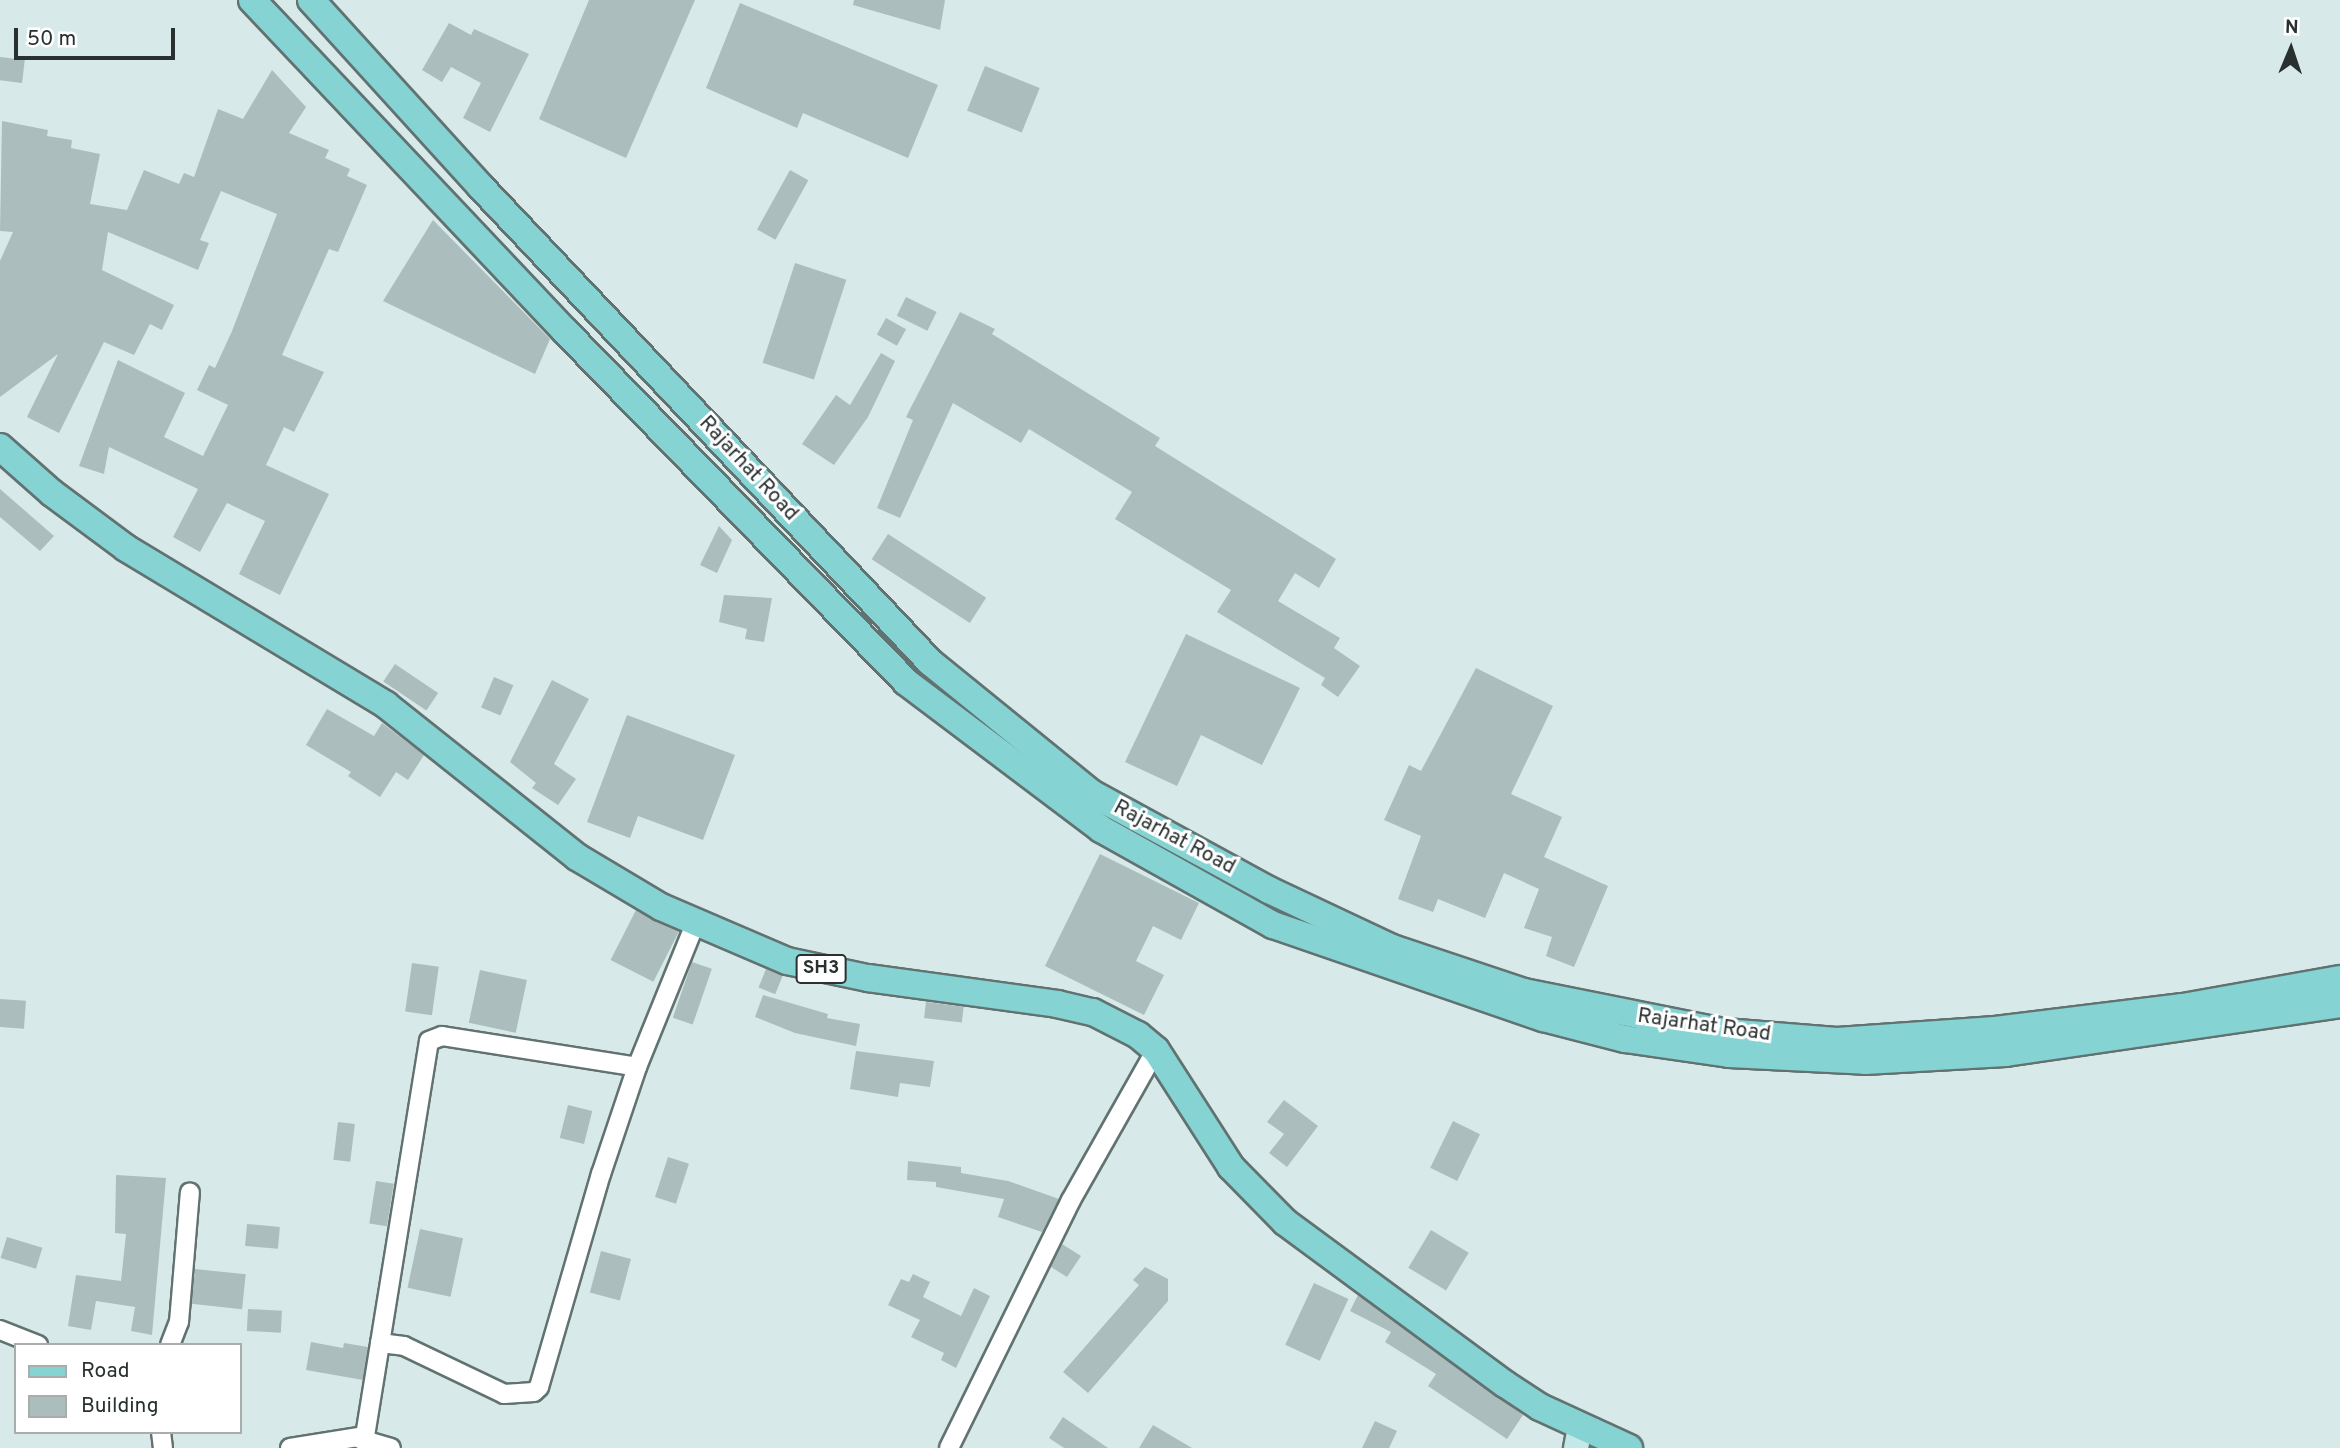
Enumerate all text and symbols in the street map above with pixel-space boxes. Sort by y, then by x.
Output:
scale bar [18,14,178,58]
north arrow [2256,14,2326,84]
text: N [2284,16,2299,40]
text: 50 m [27,26,76,53]
street label: Rajarhat Road [693,411,803,527]
street label: Rajarhat Road [1109,795,1239,881]
road number: SH3 [795,953,847,984]
street label: Rajarhat Road [1636,1004,1772,1048]
legend [14,1343,242,1434]
text: Road [81,1358,130,1385]
text: Building [81,1393,159,1420]

